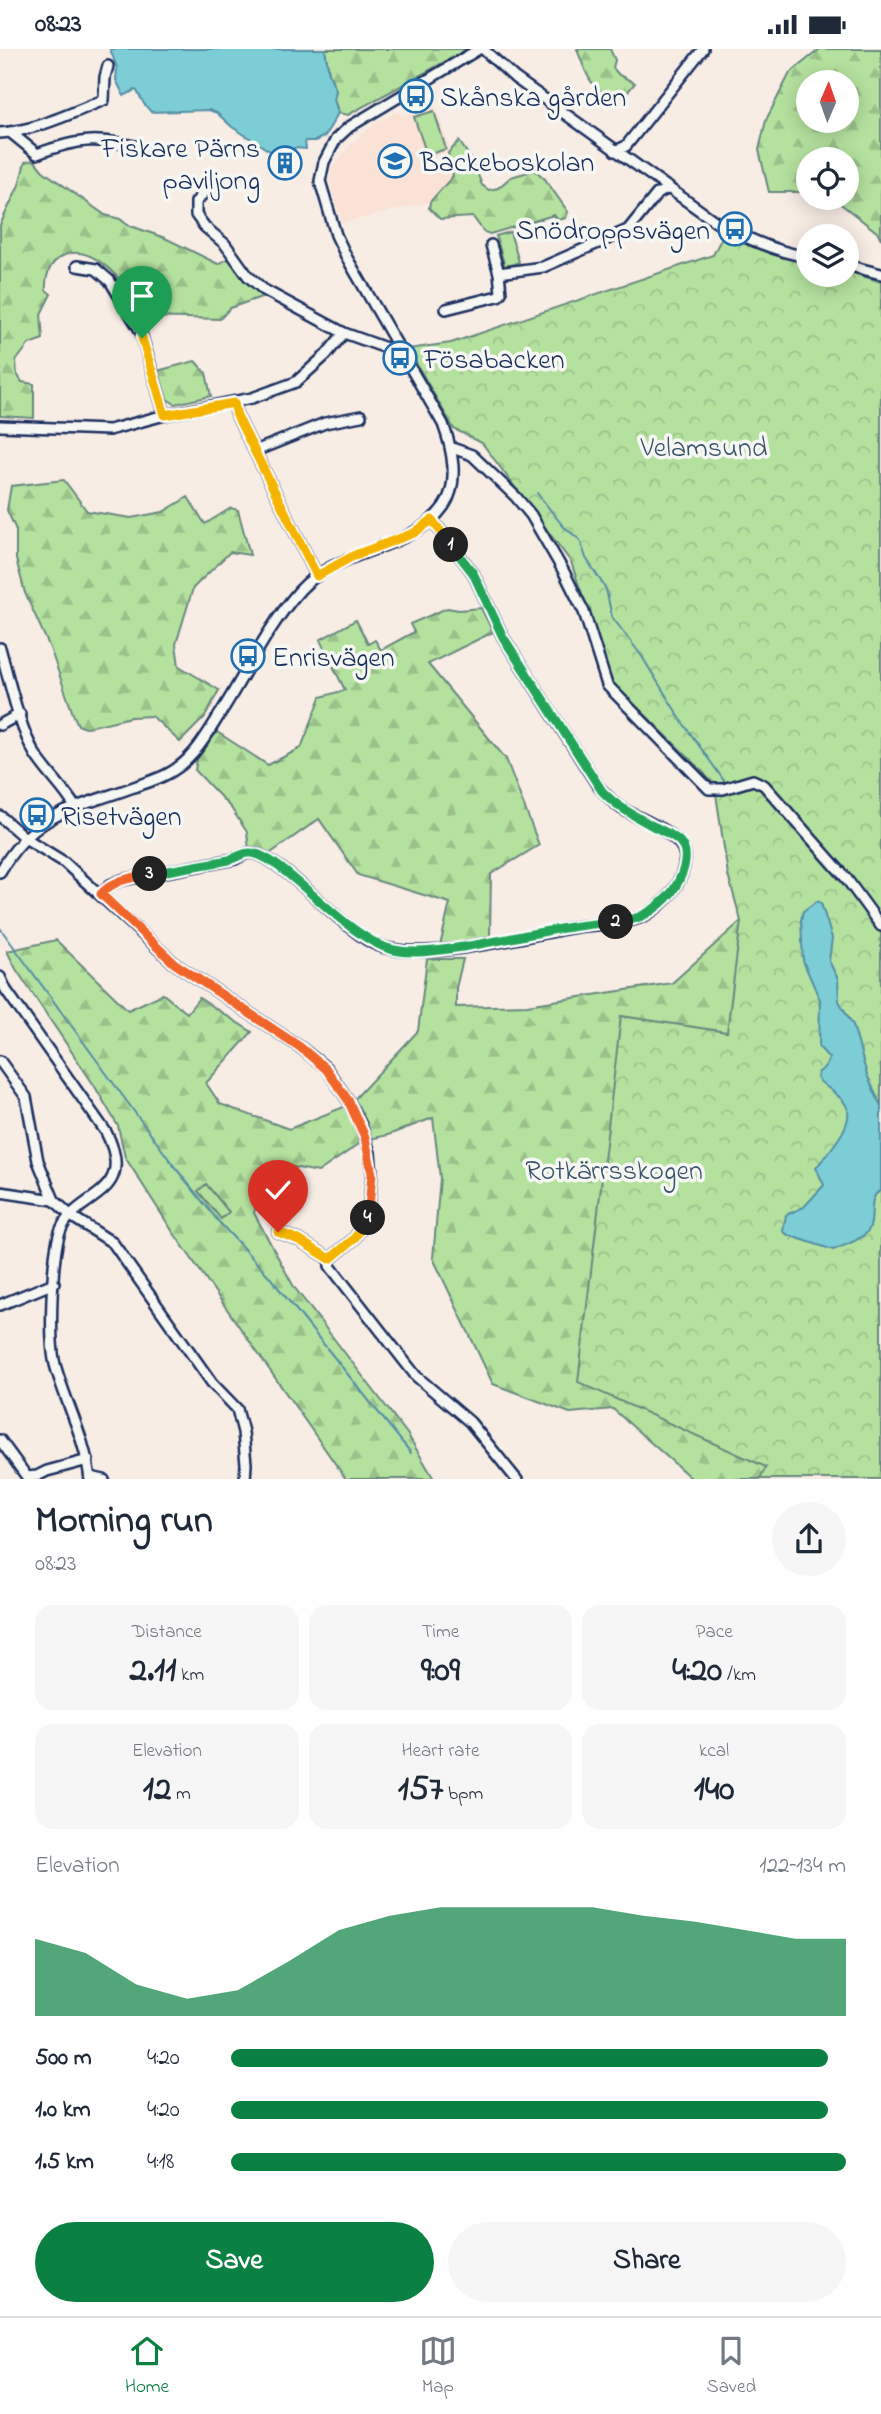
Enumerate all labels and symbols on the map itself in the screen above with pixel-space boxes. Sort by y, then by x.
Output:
north arrow [796,70,859,133]
bus stop icon: Skånska gården [397,77,435,115]
place label: Skånska gården [440,79,626,120]
place label: Fiskare Pärns paviljong [101,130,260,203]
school or university icon: Backeboskolan [376,142,414,180]
building icon: Fiskare Pärns paviljong [266,144,304,182]
place label: Backeboskolan [419,144,594,185]
bus stop icon: Snödroppsvägen [716,210,754,248]
place label: Snödroppsvägen [516,212,710,253]
pin [112,266,172,338]
bus stop icon: Fösabacken [381,339,419,377]
place label: Fösabacken [423,341,565,382]
park label: Velamsund [640,429,768,470]
pin: 1 [434,527,468,563]
bus stop icon: Enrisvägen [229,637,267,675]
place label: Enrisvägen [272,639,395,680]
bus stop icon: Risetvägen [18,796,56,834]
place label: Risetvägen [61,798,182,839]
pin: 3 [132,857,168,891]
pin: 2 [598,905,634,939]
park label: Rotkärrsskogen [525,1152,703,1193]
pin [248,1160,308,1232]
pin: 4 [350,1201,386,1235]

